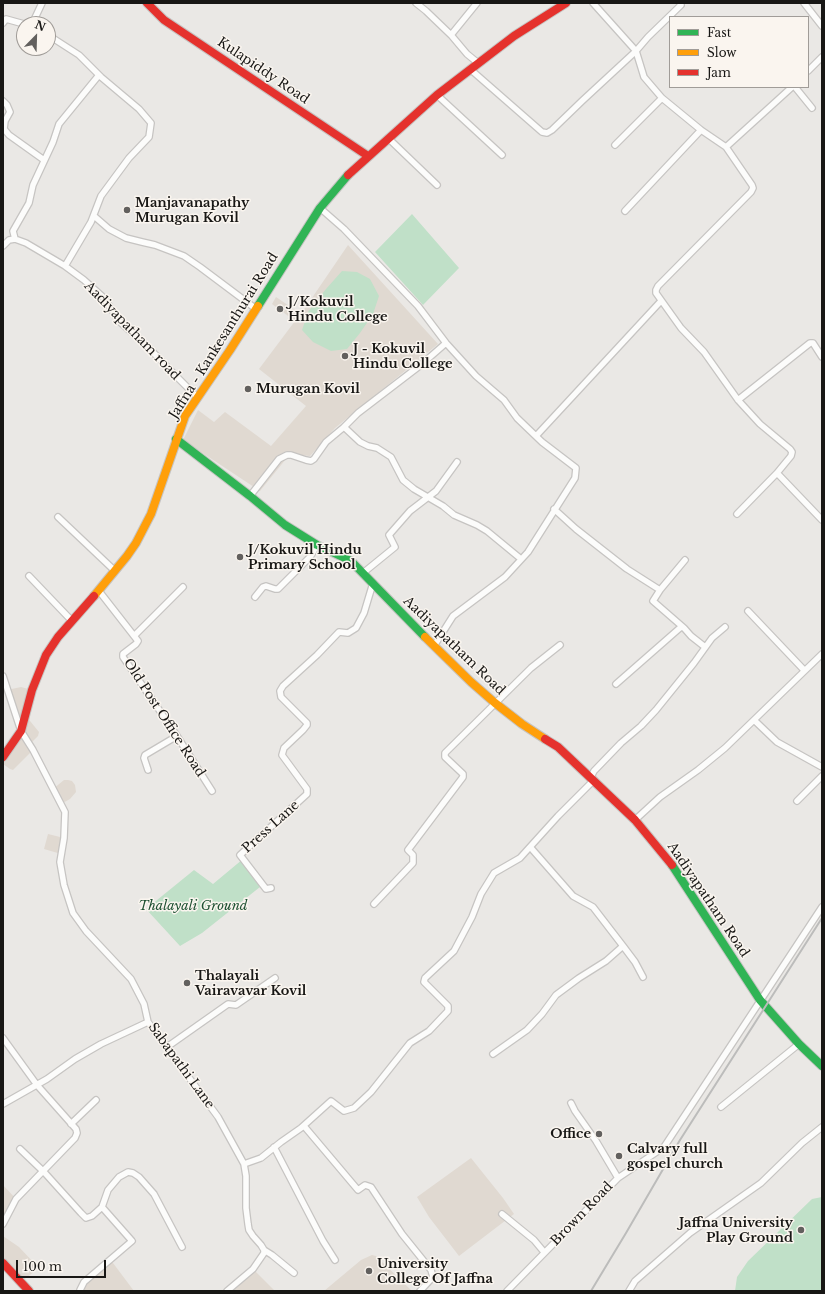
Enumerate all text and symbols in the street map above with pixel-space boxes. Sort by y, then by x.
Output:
north arrow [16,16,56,56]
legend [669,16,809,88]
text: N [33,17,48,34]
text: Fast [707,25,731,40]
street label: Kulapiddy Road [214,34,312,108]
text: Slow [707,45,736,60]
text: Jam [707,65,731,80]
place label: Manjavanapathy Murugan Kovil [135,195,249,226]
marker: Manjavanapathy Murugan Kovil [122,205,132,215]
street label: Jaffna - Kankesanthurai Road [166,250,282,422]
street label: Aadiyapatham road [81,278,183,384]
place label: J/Kokuvil Hindu College [288,294,388,325]
marker: J/Kokuvil Hindu College [275,304,285,314]
place label: J - Kokuvil Hindu College [353,341,453,372]
marker: J - Kokuvil Hindu College [340,351,350,361]
place label: Murugan Kovil [256,381,360,397]
marker: Murugan Kovil [243,384,253,394]
place label: J/Kokuvil Hindu Primary School [248,542,362,573]
marker: J/Kokuvil Hindu Primary School [235,552,245,562]
street label: Aadiyapatham Road [400,593,508,699]
street label: Old Post Office Road [120,656,208,780]
street label: Press Lane [239,797,303,857]
street label: Aadiyapatham Road [664,840,752,960]
park label: Thalayali Ground [138,898,248,914]
place label: Thalayali Vairavavar Kovil [195,968,306,999]
marker: Thalayali Vairavavar Kovil [182,978,192,988]
street label: Sabapathi Lane [145,1020,217,1112]
place label: Office [550,1126,591,1142]
marker: Office [594,1129,604,1139]
place label: Calvary full gospel church [627,1141,723,1172]
marker: Calvary full gospel church [614,1151,624,1161]
street label: Brown Road [548,1179,616,1249]
place label: Jaffna University Play Ground [679,1215,793,1246]
marker: Jaffna University Play Ground [796,1225,806,1235]
scale bar [18,1252,108,1278]
place label: University College Of Jaffna [377,1256,493,1287]
text: 100 m [23,1259,62,1274]
marker: University College Of Jaffna [364,1266,374,1276]

